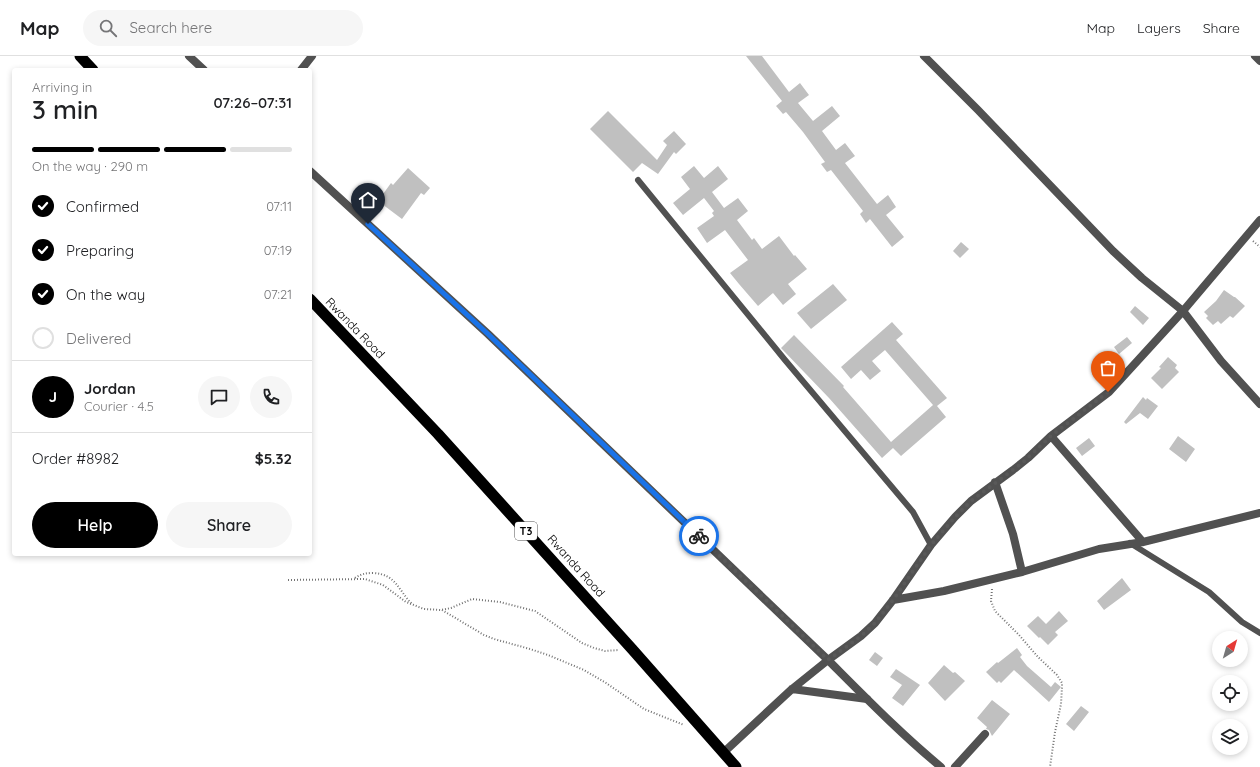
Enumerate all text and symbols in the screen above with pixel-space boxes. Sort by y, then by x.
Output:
search box [83,10,363,46]
text: Map [20,16,59,40]
icon: search [97,17,119,39]
text: Search here [129,18,212,37]
text: Map [1086,19,1115,37]
text: Layers [1137,19,1181,37]
text: Share [1203,19,1240,37]
text: Arriving in [32,79,92,95]
text: 3 min [32,93,98,126]
text: 07:26–07:31 [214,93,292,112]
text: On the way · 290 m [32,158,148,174]
pin [351,183,385,224]
icon: home [357,189,379,211]
icon: check [32,195,54,217]
text: Confirmed [66,197,139,216]
text: 07:11 [266,198,292,214]
icon: check [32,239,54,261]
text: Preparing [66,241,134,260]
text: 07:19 [264,242,292,258]
icon: check [32,283,54,305]
text: On the way [66,285,145,304]
text: 07:21 [264,286,292,302]
street label: Rwanda Road [323,294,388,361]
text: Delivered [66,329,131,348]
pin [1091,351,1125,392]
icon: bag [1097,357,1119,379]
button: chat [198,376,240,418]
button: phone [250,376,292,418]
text: Jordan [84,379,136,398]
text: J [49,387,57,406]
text: Courier · 4.5 [84,398,154,414]
text: Order #8982 [32,449,119,468]
text: $5.32 [255,449,292,468]
button: Help [32,502,158,548]
button: Share [166,502,292,548]
courier [679,516,719,556]
road number: T3 [515,522,537,540]
icon: bike [688,525,710,547]
street label: Rwanda Road [544,531,608,600]
north arrow [1212,631,1248,667]
map controls [1212,631,1248,755]
button: locate [1212,675,1248,711]
button: layers [1212,719,1248,755]

